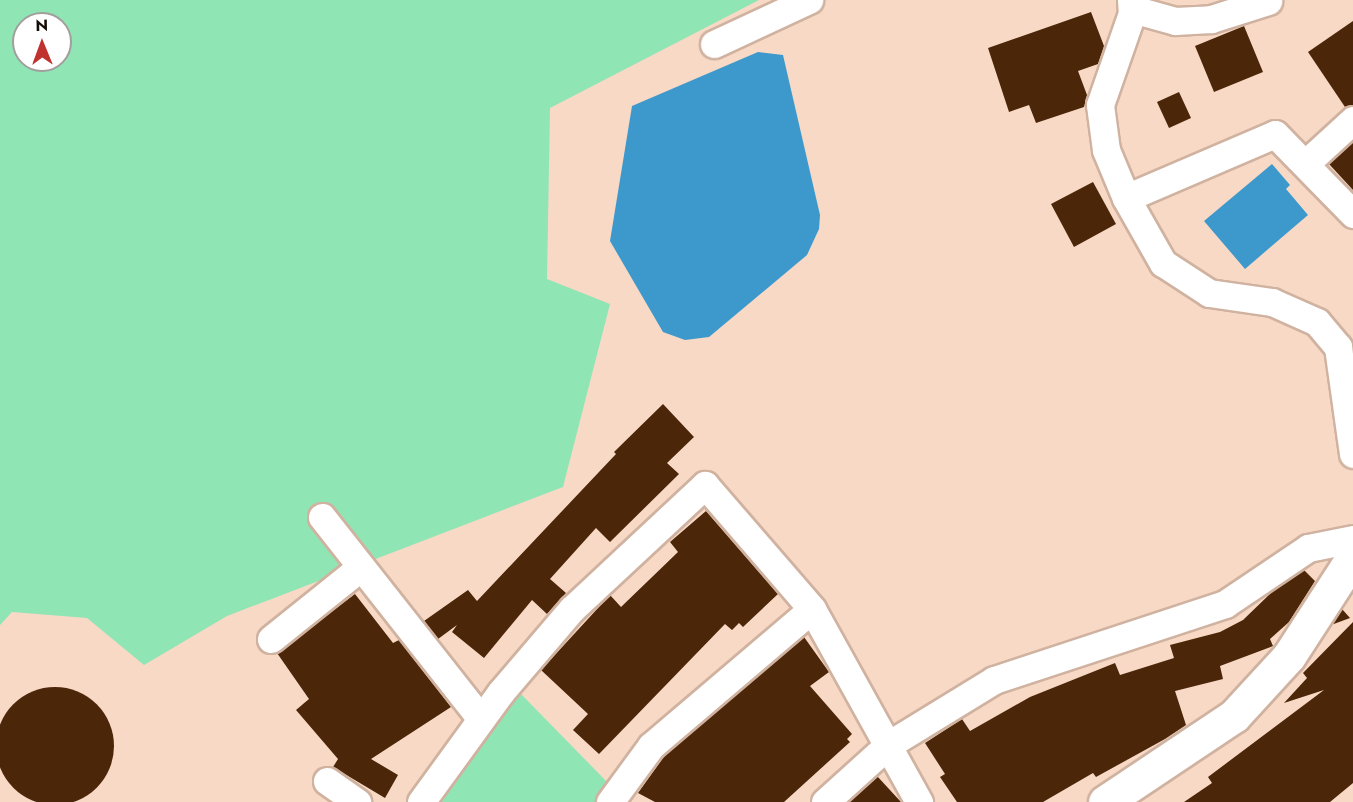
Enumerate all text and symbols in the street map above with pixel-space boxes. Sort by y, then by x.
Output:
north arrow [12,12,72,72]
text: N [35,14,48,37]

